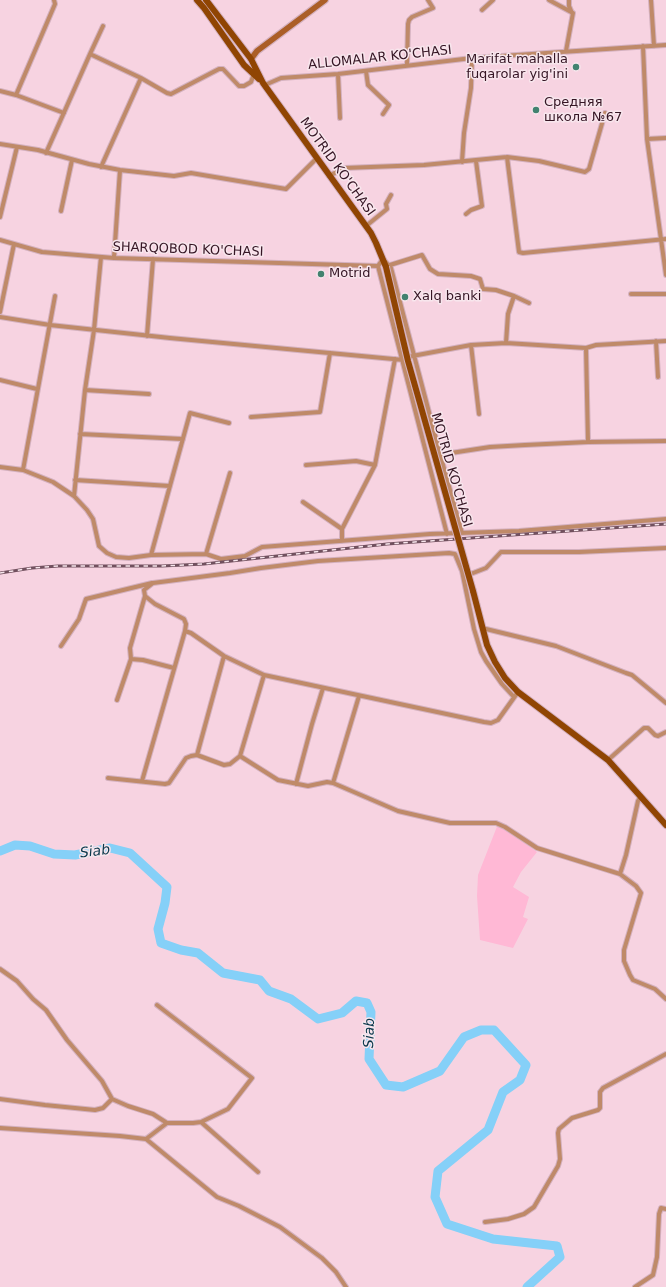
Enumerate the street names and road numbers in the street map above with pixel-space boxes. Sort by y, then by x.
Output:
street label: ALLOMALAR KO'CHASI [307,43,453,73]
street label: MOTRID KO'CHASI [296,115,378,219]
street label: SHARQOBOD KO'CHASI [112,240,264,260]
street label: MOTRID KO'CHASI [427,411,475,529]

